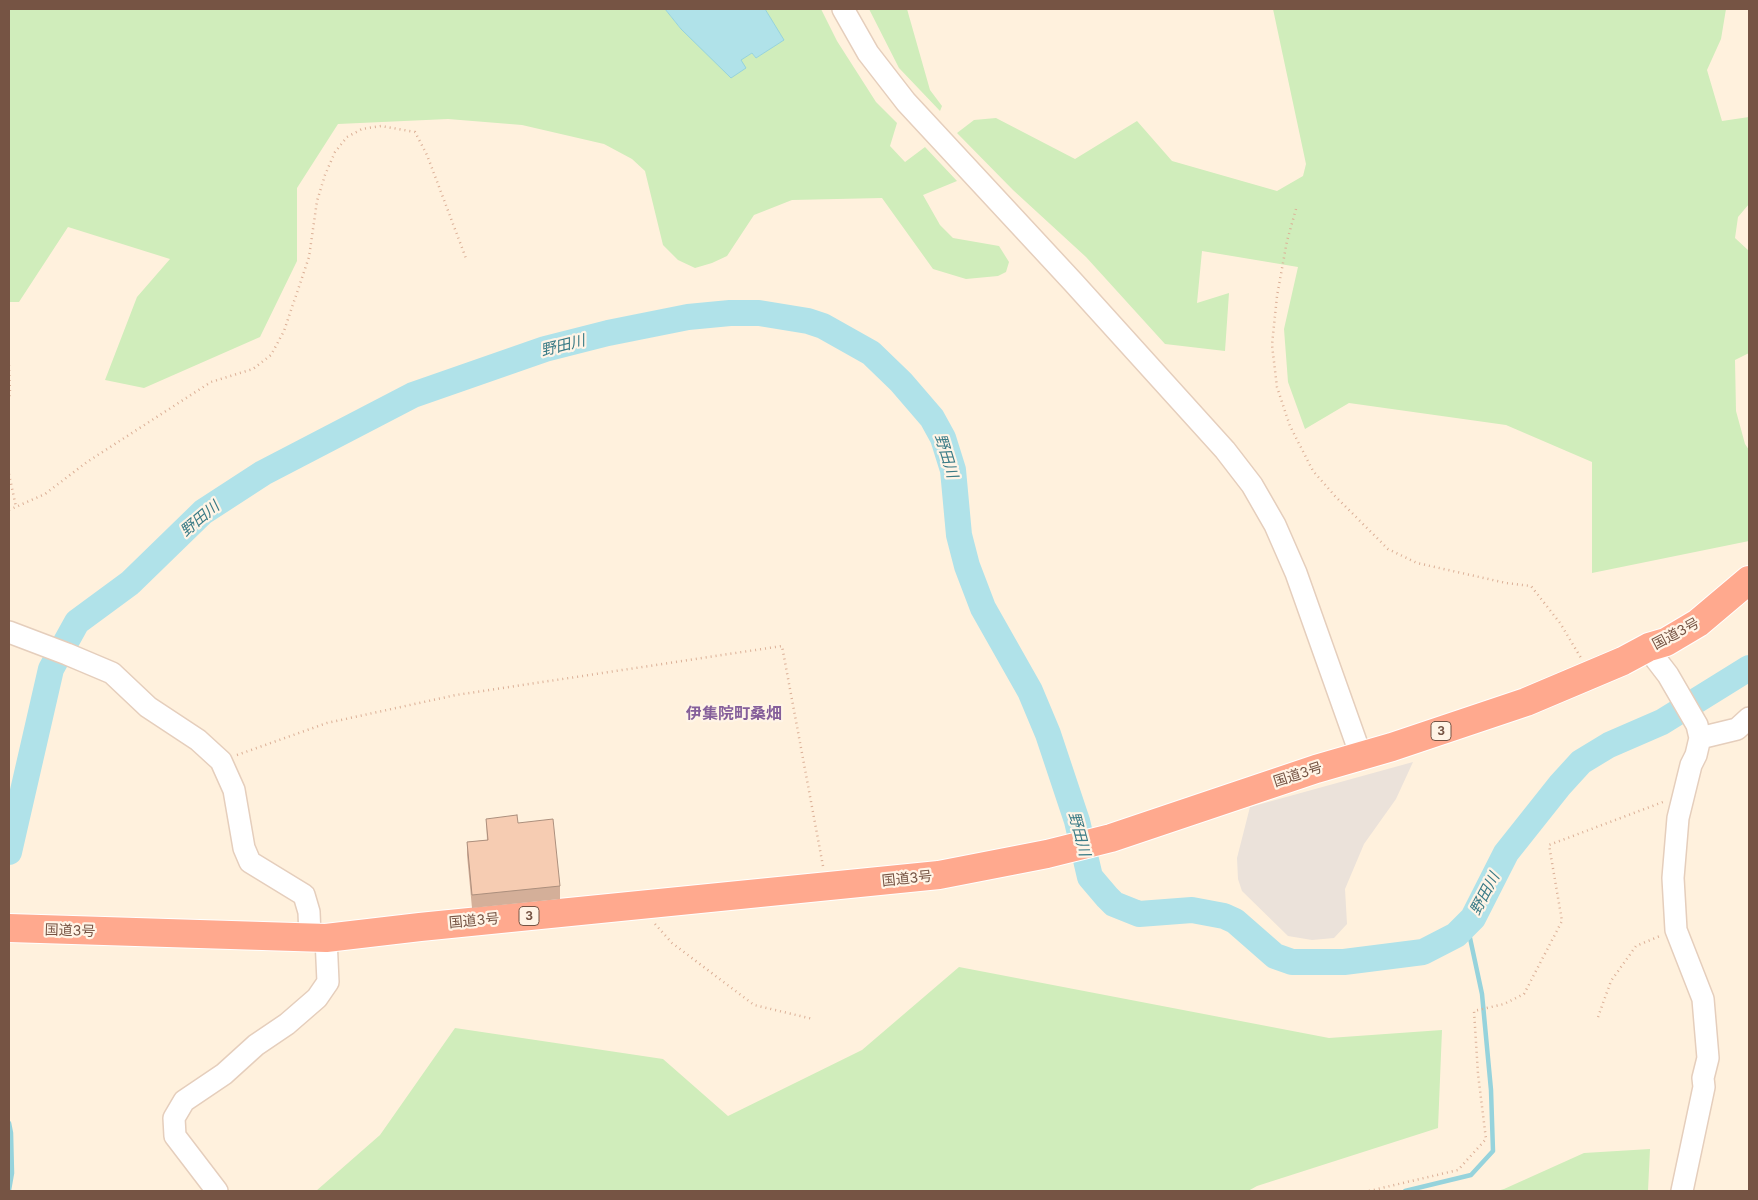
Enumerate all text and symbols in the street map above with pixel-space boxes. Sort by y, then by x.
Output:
water label: 野田川 [539,332,587,360]
water label: 野田川 [931,432,961,480]
water label: 野田川 [177,498,223,540]
street label: 国道3号 [1650,615,1702,653]
district label: 伊集院町桑畑 [686,704,782,724]
road number: 3 [1431,721,1451,740]
street label: 国道3号 [1271,759,1325,791]
water label: 野田川 [1064,810,1094,858]
street label: 国道3号 [881,868,933,890]
water label: 野田川 [1466,870,1504,918]
road number: 3 [519,906,539,926]
street label: 国道3号 [448,910,500,932]
street label: 国道3号 [44,922,96,940]

